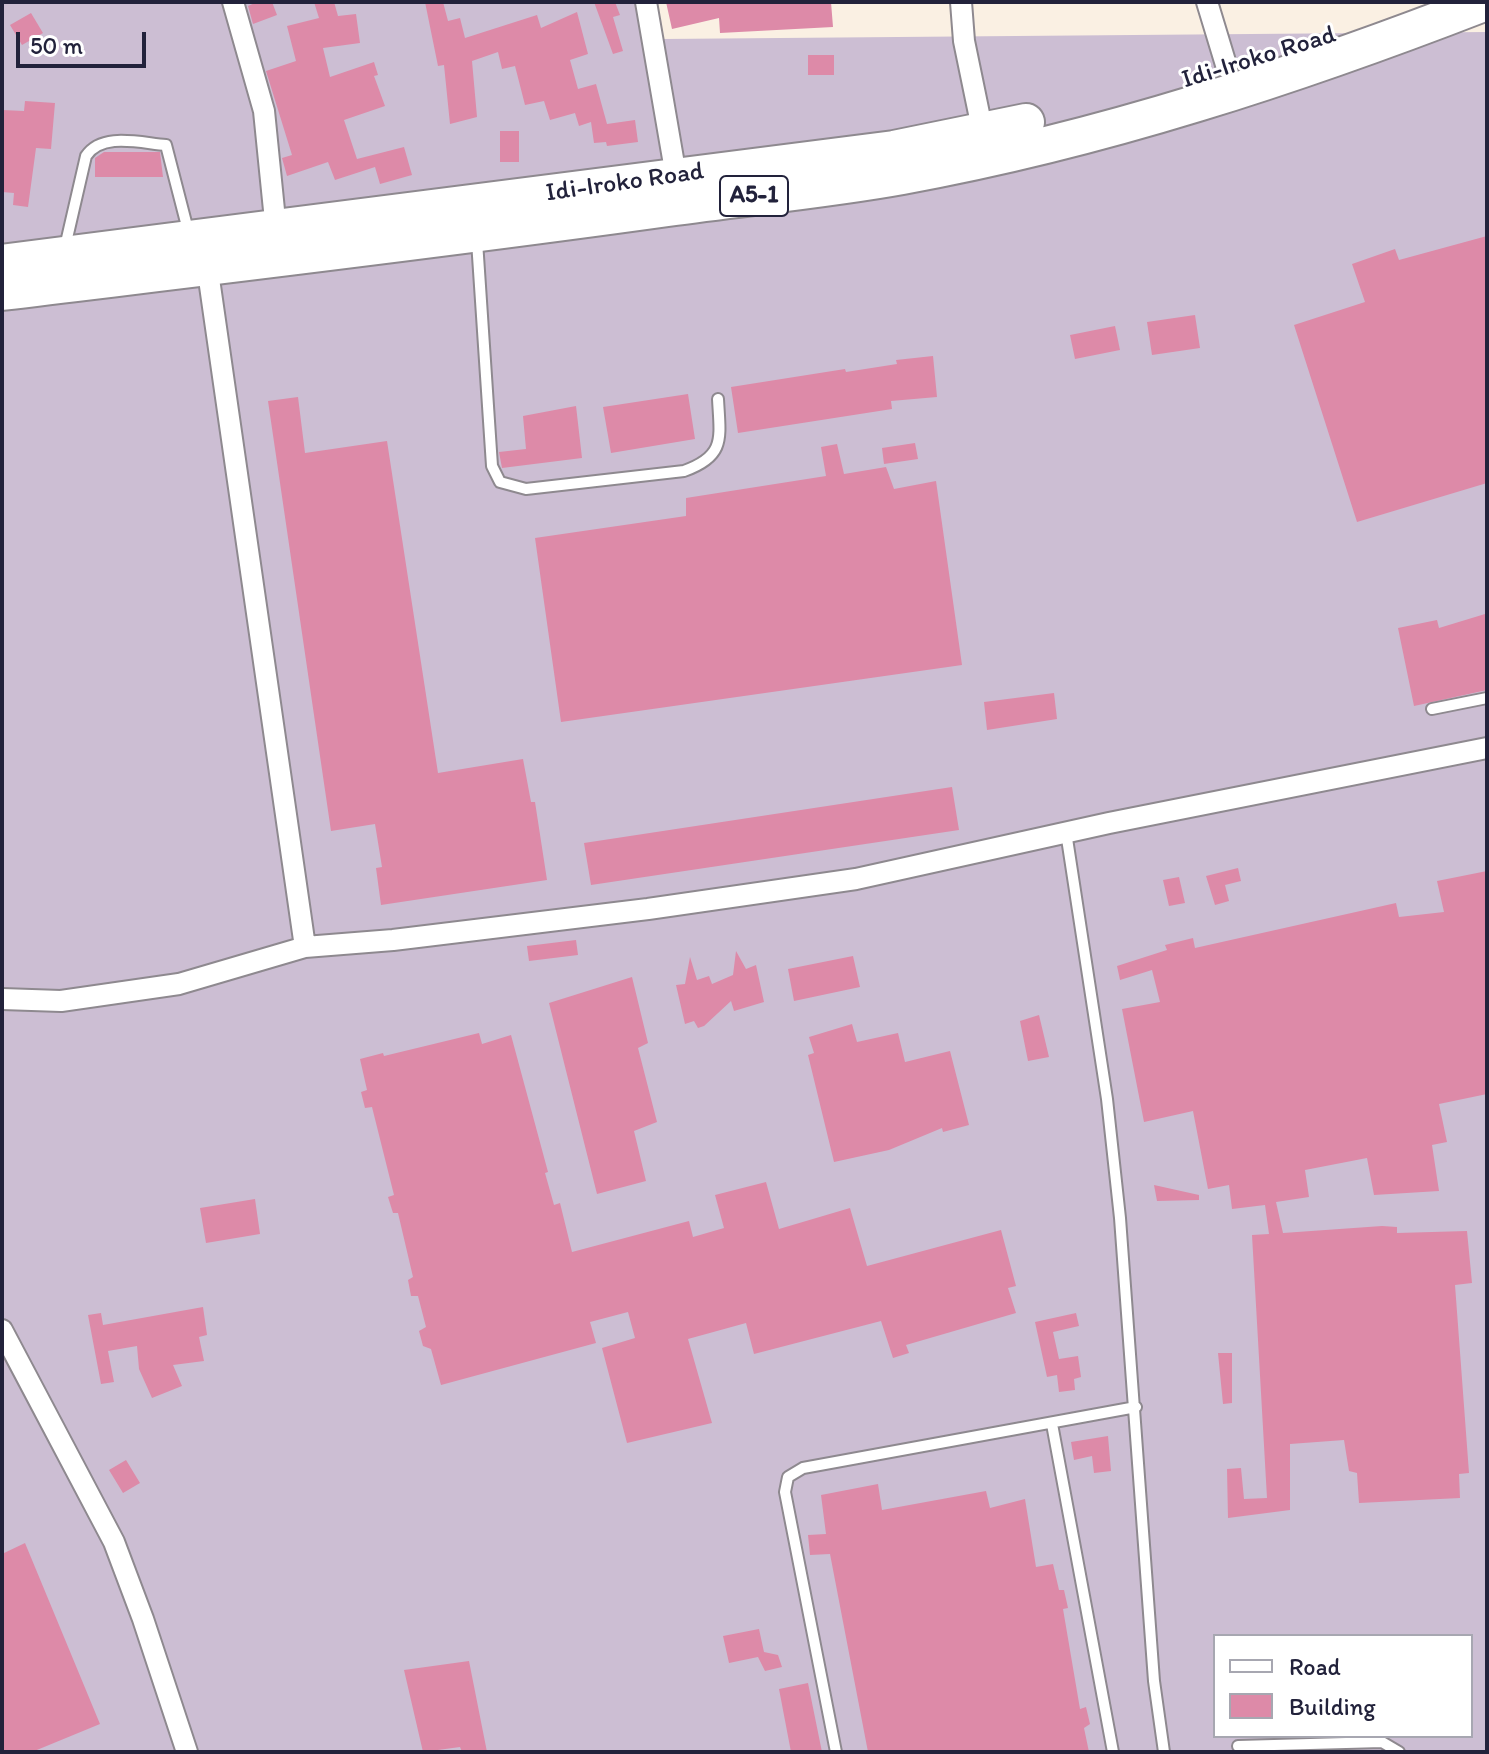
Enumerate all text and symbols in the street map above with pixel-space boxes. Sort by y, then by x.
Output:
scale bar [20,16,150,66]
street label: Idi-Iroko Road [1178,20,1340,96]
text: 50 m [30,31,83,60]
street label: Idi-Iroko Road [544,156,706,210]
road number: A5-1 [720,176,788,216]
legend [1213,1634,1473,1738]
text: Road [1289,1652,1341,1681]
text: Building [1289,1692,1376,1721]

